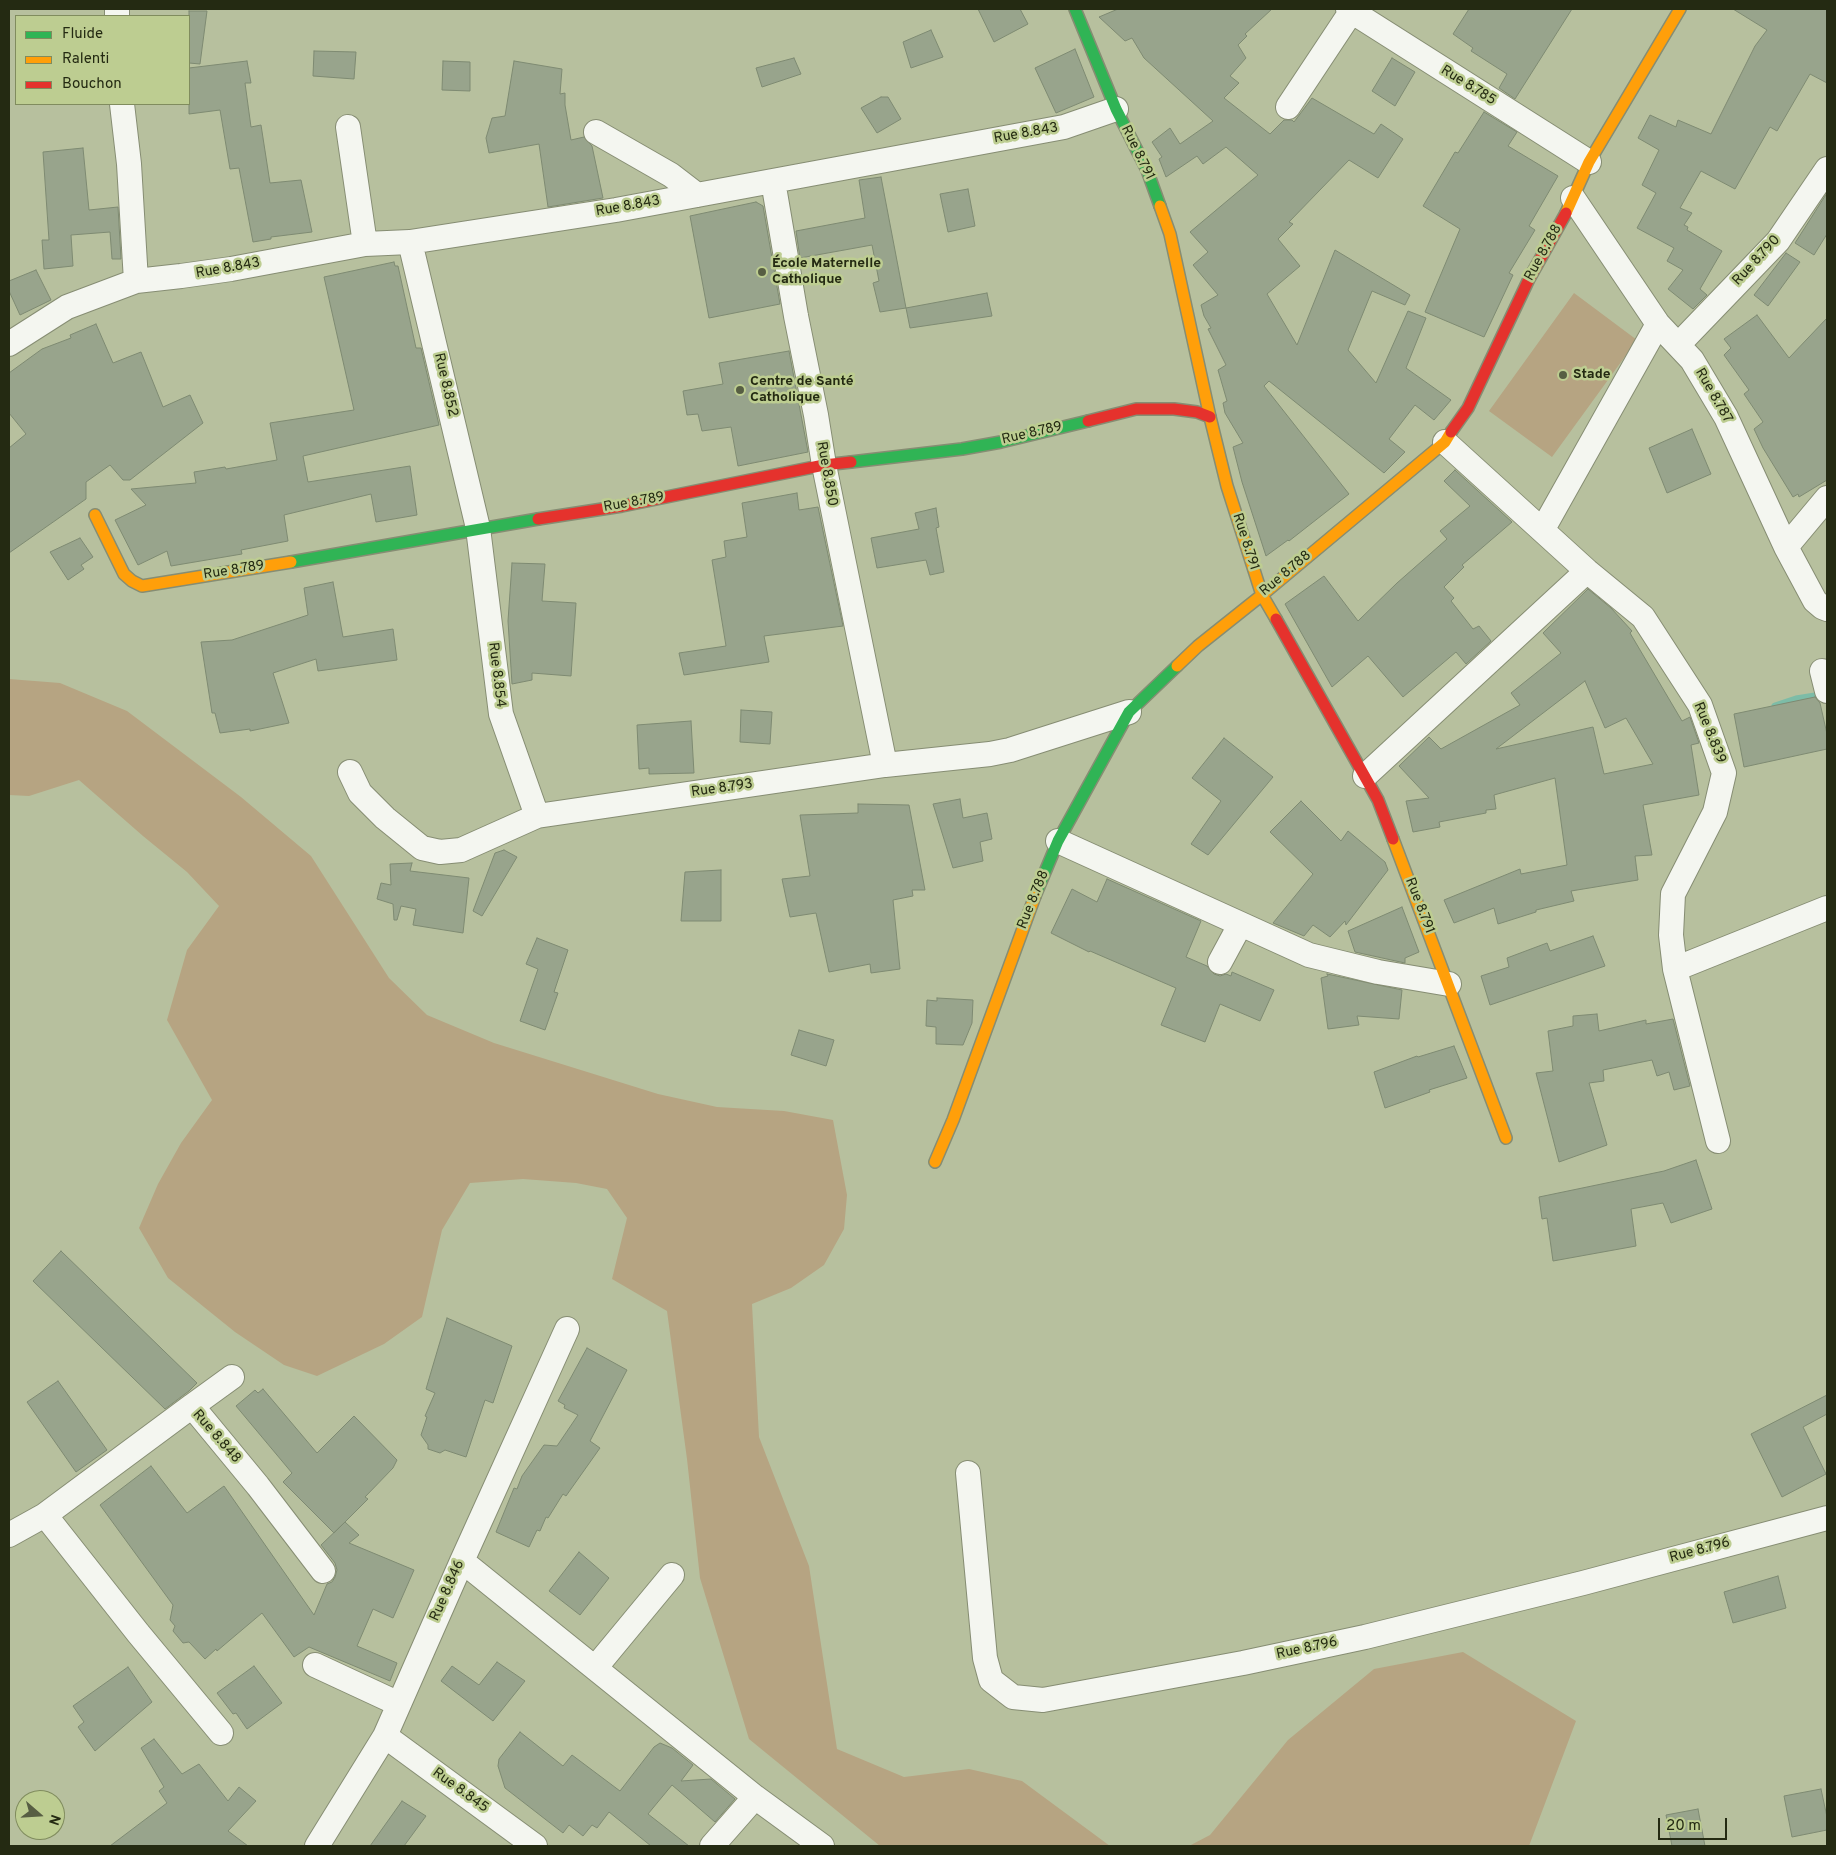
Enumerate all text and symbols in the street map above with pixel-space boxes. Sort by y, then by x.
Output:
legend [15,15,190,105]
text: Fluide [62,25,103,44]
text: Ralenti [62,50,109,69]
street label: Rue 8.785 [1437,62,1499,110]
text: Bouchon [62,75,122,94]
street label: Rue 8.843 [993,120,1059,148]
street label: Rue 8.791 [1117,123,1157,183]
street label: Rue 8.843 [595,193,661,221]
street label: Rue 8.788 [1522,222,1566,284]
street label: Rue 8.790 [1730,232,1784,290]
street label: Rue 8.843 [195,255,261,283]
place label: École Maternelle Catholique [772,256,881,288]
marker: École Maternelle Catholique [756,266,768,278]
street label: Rue 8.852 [429,351,461,419]
street label: Rue 8.787 [1691,366,1735,426]
place label: Stade [1573,367,1611,383]
marker: Stade [1557,369,1569,381]
place label: Centre de Santé Catholique [750,374,854,407]
marker: Centre de Santé Catholique [734,384,746,396]
street label: Rue 8.789 [1000,419,1064,449]
street label: Rue 8.850 [812,440,840,508]
street label: Rue 8.789 [602,489,666,517]
street label: Rue 8.791 [1228,511,1262,573]
street label: Rue 8.788 [1257,548,1315,600]
street label: Rue 8.789 [202,558,266,584]
street label: Rue 8.854 [484,641,508,709]
street label: Rue 8.839 [1689,700,1729,766]
street label: Rue 8.793 [690,776,754,802]
street label: Rue 8.788 [1015,868,1053,932]
street label: Rue 8.791 [1401,876,1437,936]
street label: Rue 8.848 [188,1407,244,1467]
street label: Rue 8.796 [1668,1535,1732,1567]
street label: Rue 8.846 [427,1558,469,1624]
street label: Rue 8.796 [1275,1634,1339,1664]
street label: Rue 8.845 [429,1765,491,1817]
north arrow [15,1790,65,1840]
scale bar [1661,1808,1730,1840]
text: N [44,1812,63,1827]
text: 20 m [1666,1817,1701,1836]

